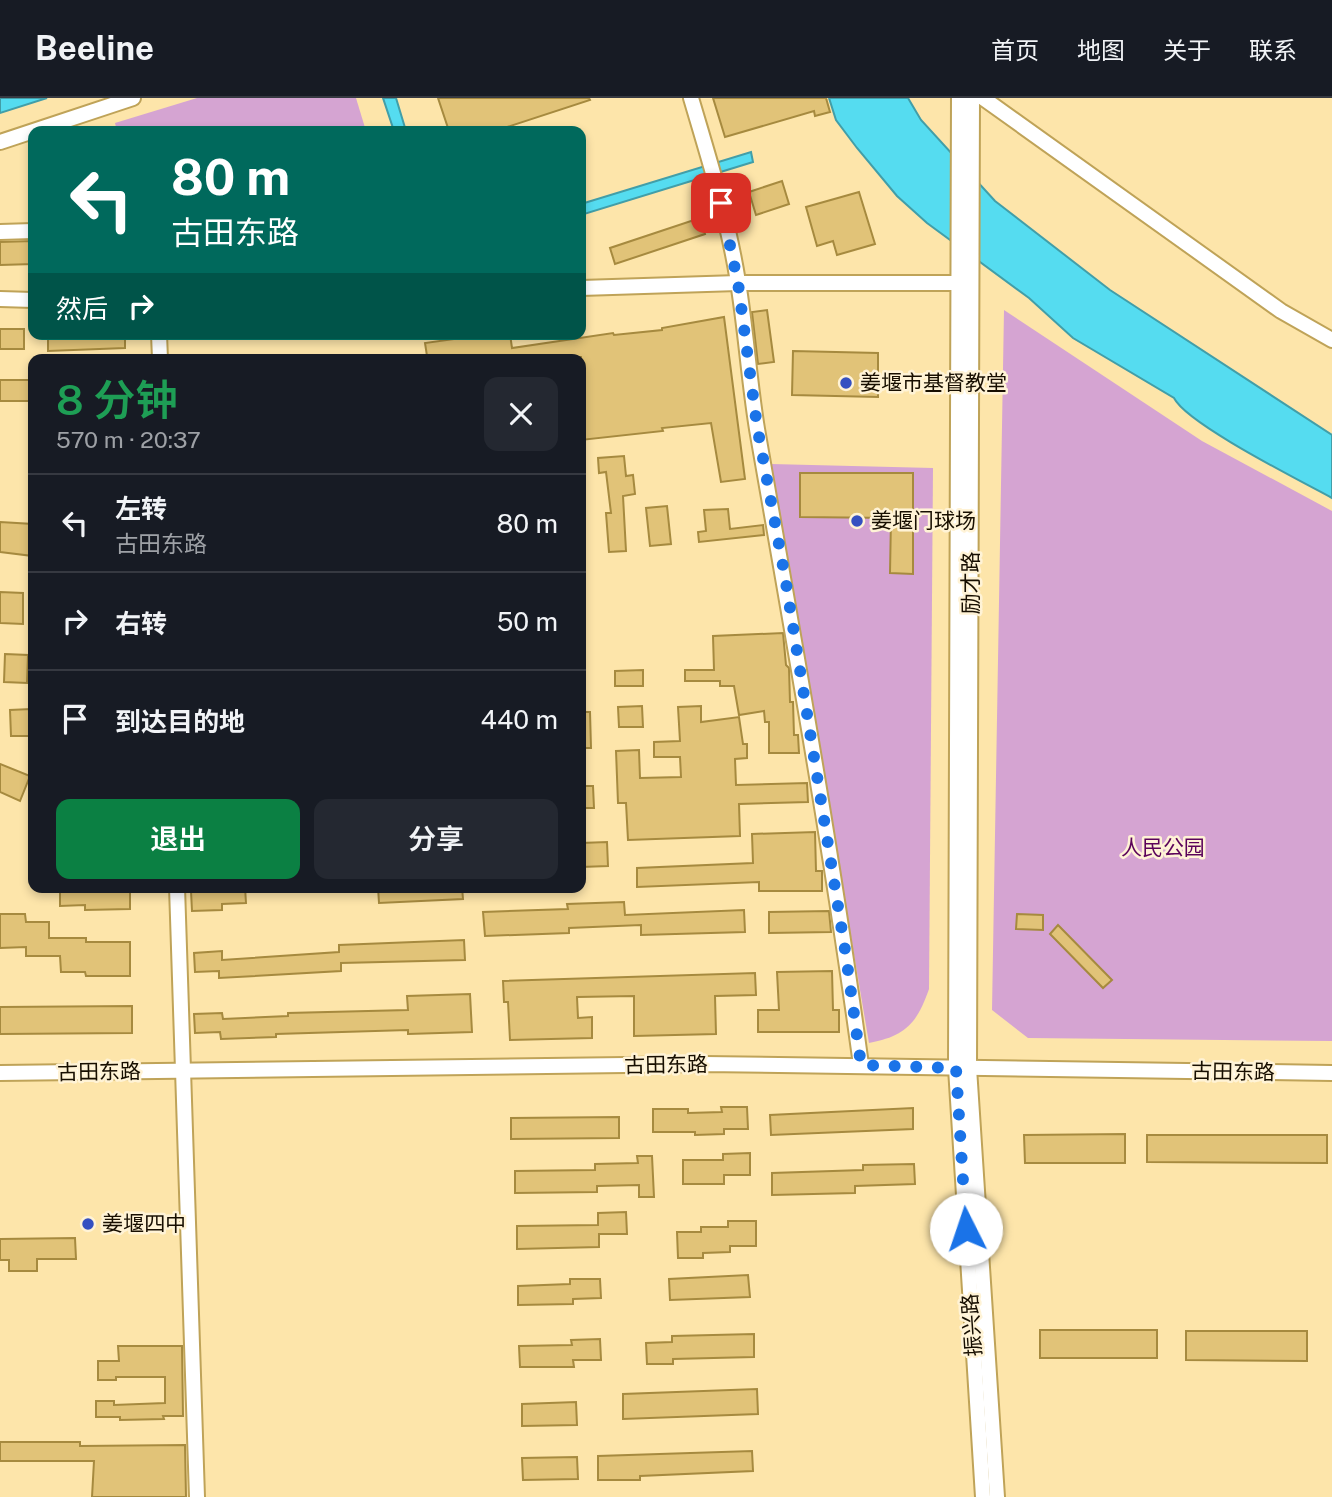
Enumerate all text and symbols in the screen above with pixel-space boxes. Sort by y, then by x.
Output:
text: Beeline [35,29,154,67]
text: 首页 [991,36,1039,64]
text: 地图 [1077,36,1125,64]
text: 关于 [1163,36,1211,64]
text: 联系 [1249,36,1297,64]
text: 80 m [171,148,290,206]
icon: left [56,154,147,245]
pin [691,173,751,233]
icon: arrive [702,184,740,222]
text: 古田东路 [171,214,299,251]
icon: right [122,287,160,325]
text: 然后 [56,293,108,324]
place label: 姜堰市基督教堂 [860,370,1007,395]
text: 8 分钟 [56,375,178,424]
marker: 姜堰市基督教堂 [838,375,854,391]
button: close [484,377,558,451]
text: 570 m · 20:37 [56,426,201,453]
text: 左转 [115,493,167,524]
icon: left [56,504,94,542]
text: 80 m [497,508,558,539]
place label: 姜堰门球场 [871,508,976,533]
marker: 姜堰门球场 [849,513,865,529]
text: 古田东路 [115,530,207,557]
street label: 励才路 [958,552,983,615]
icon: right [56,602,94,640]
text: 50 m [497,606,558,637]
text: 右转 [115,608,167,639]
icon: arrive [56,700,94,738]
text: 440 m [481,704,558,735]
text: 到达目的地 [115,706,245,737]
button: 退出 [56,799,300,879]
button: 分享 [314,799,558,879]
park label: 人民公园 [1121,835,1205,860]
street label: 古田东路 [624,1051,708,1078]
street label: 古田东路 [57,1058,141,1085]
street label: 古田东路 [1191,1058,1275,1085]
position arrow [929,1192,1003,1266]
place label: 姜堰四中 [102,1211,186,1236]
marker: 姜堰四中 [80,1216,96,1232]
street label: 振兴路 [957,1293,986,1357]

